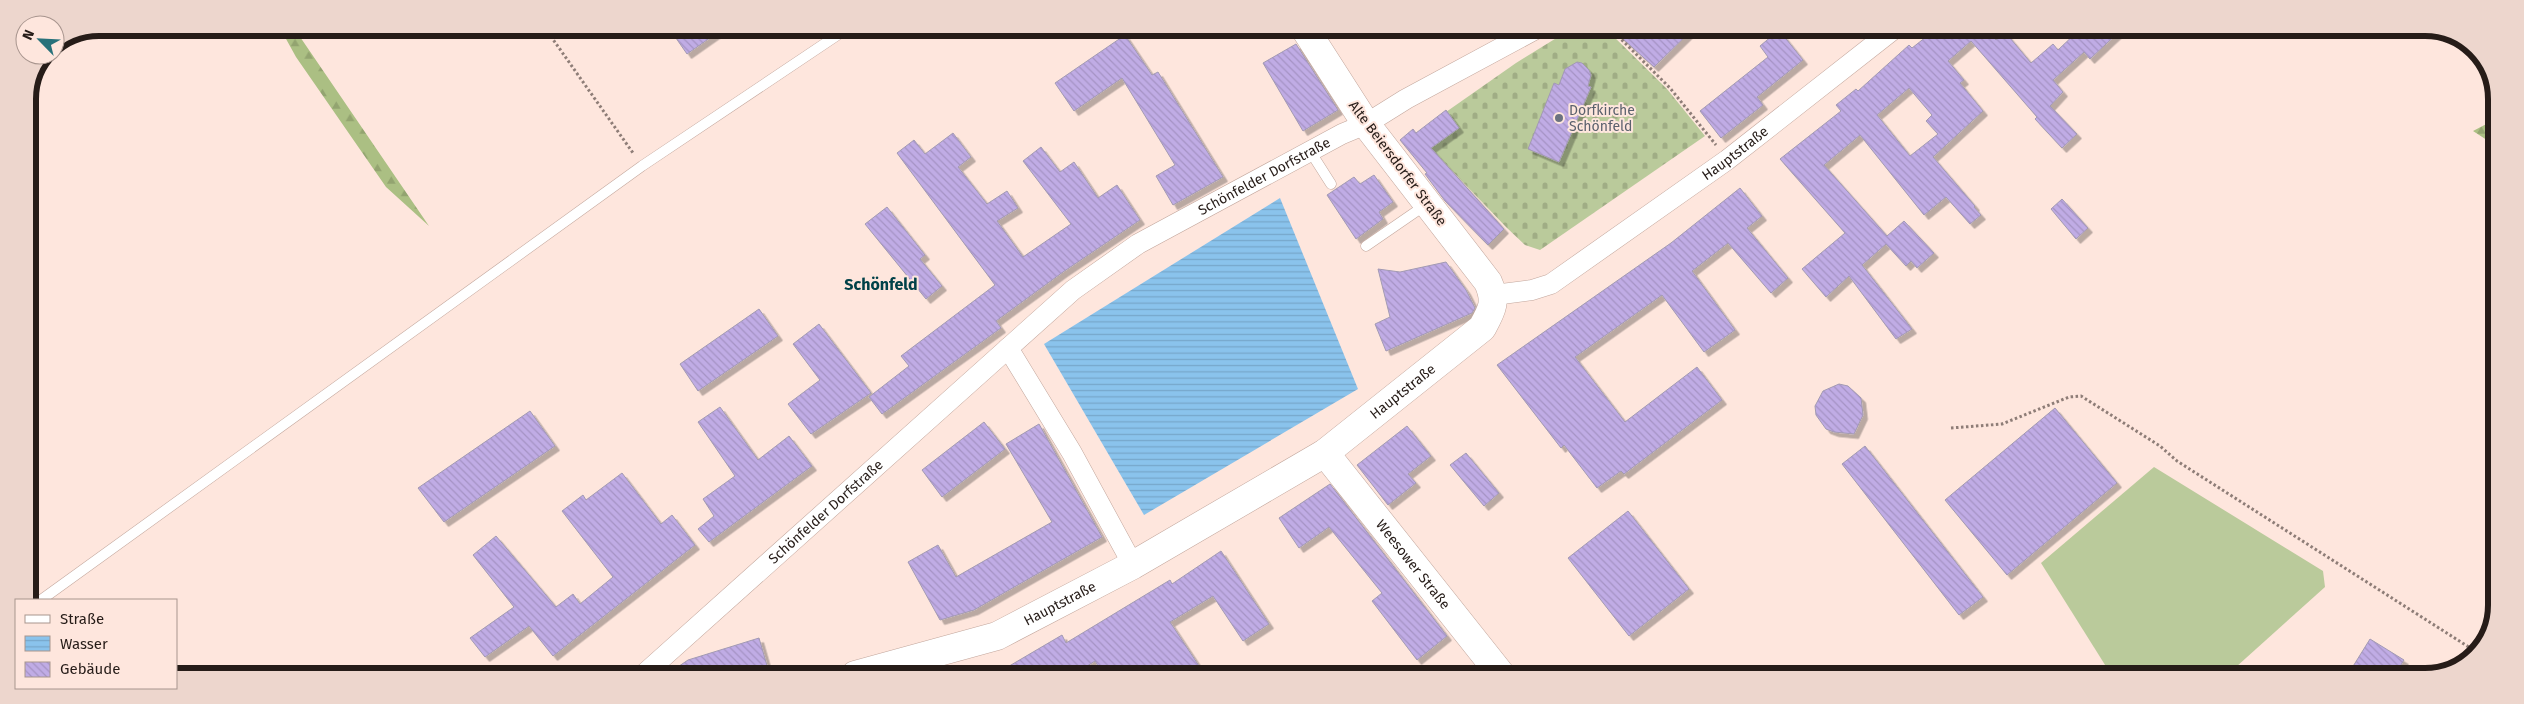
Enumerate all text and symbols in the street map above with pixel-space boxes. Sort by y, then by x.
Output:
north arrow [15,15,65,65]
text: N [19,27,38,43]
street label: Alte Beiersdorfer Straße [1345,97,1450,229]
place label: Dorfkirche Schönfeld [1569,102,1635,135]
marker: Dorfkirche Schönfeld [1553,112,1565,124]
street label: Hauptstraße [1699,123,1772,184]
street label: Schönfelder Dorfstraße [1195,134,1333,219]
district label: Schönfeld [844,275,918,294]
street label: Hauptstraße [1367,361,1439,423]
street label: Schönfelder Dorfstraße [765,456,887,568]
street label: Weesower Straße [1372,516,1454,613]
street label: Hauptstraße [1021,578,1099,629]
legend [15,599,178,689]
text: Straße [60,610,104,628]
text: Wasser [60,635,108,653]
text: Gebäude [60,660,120,678]

